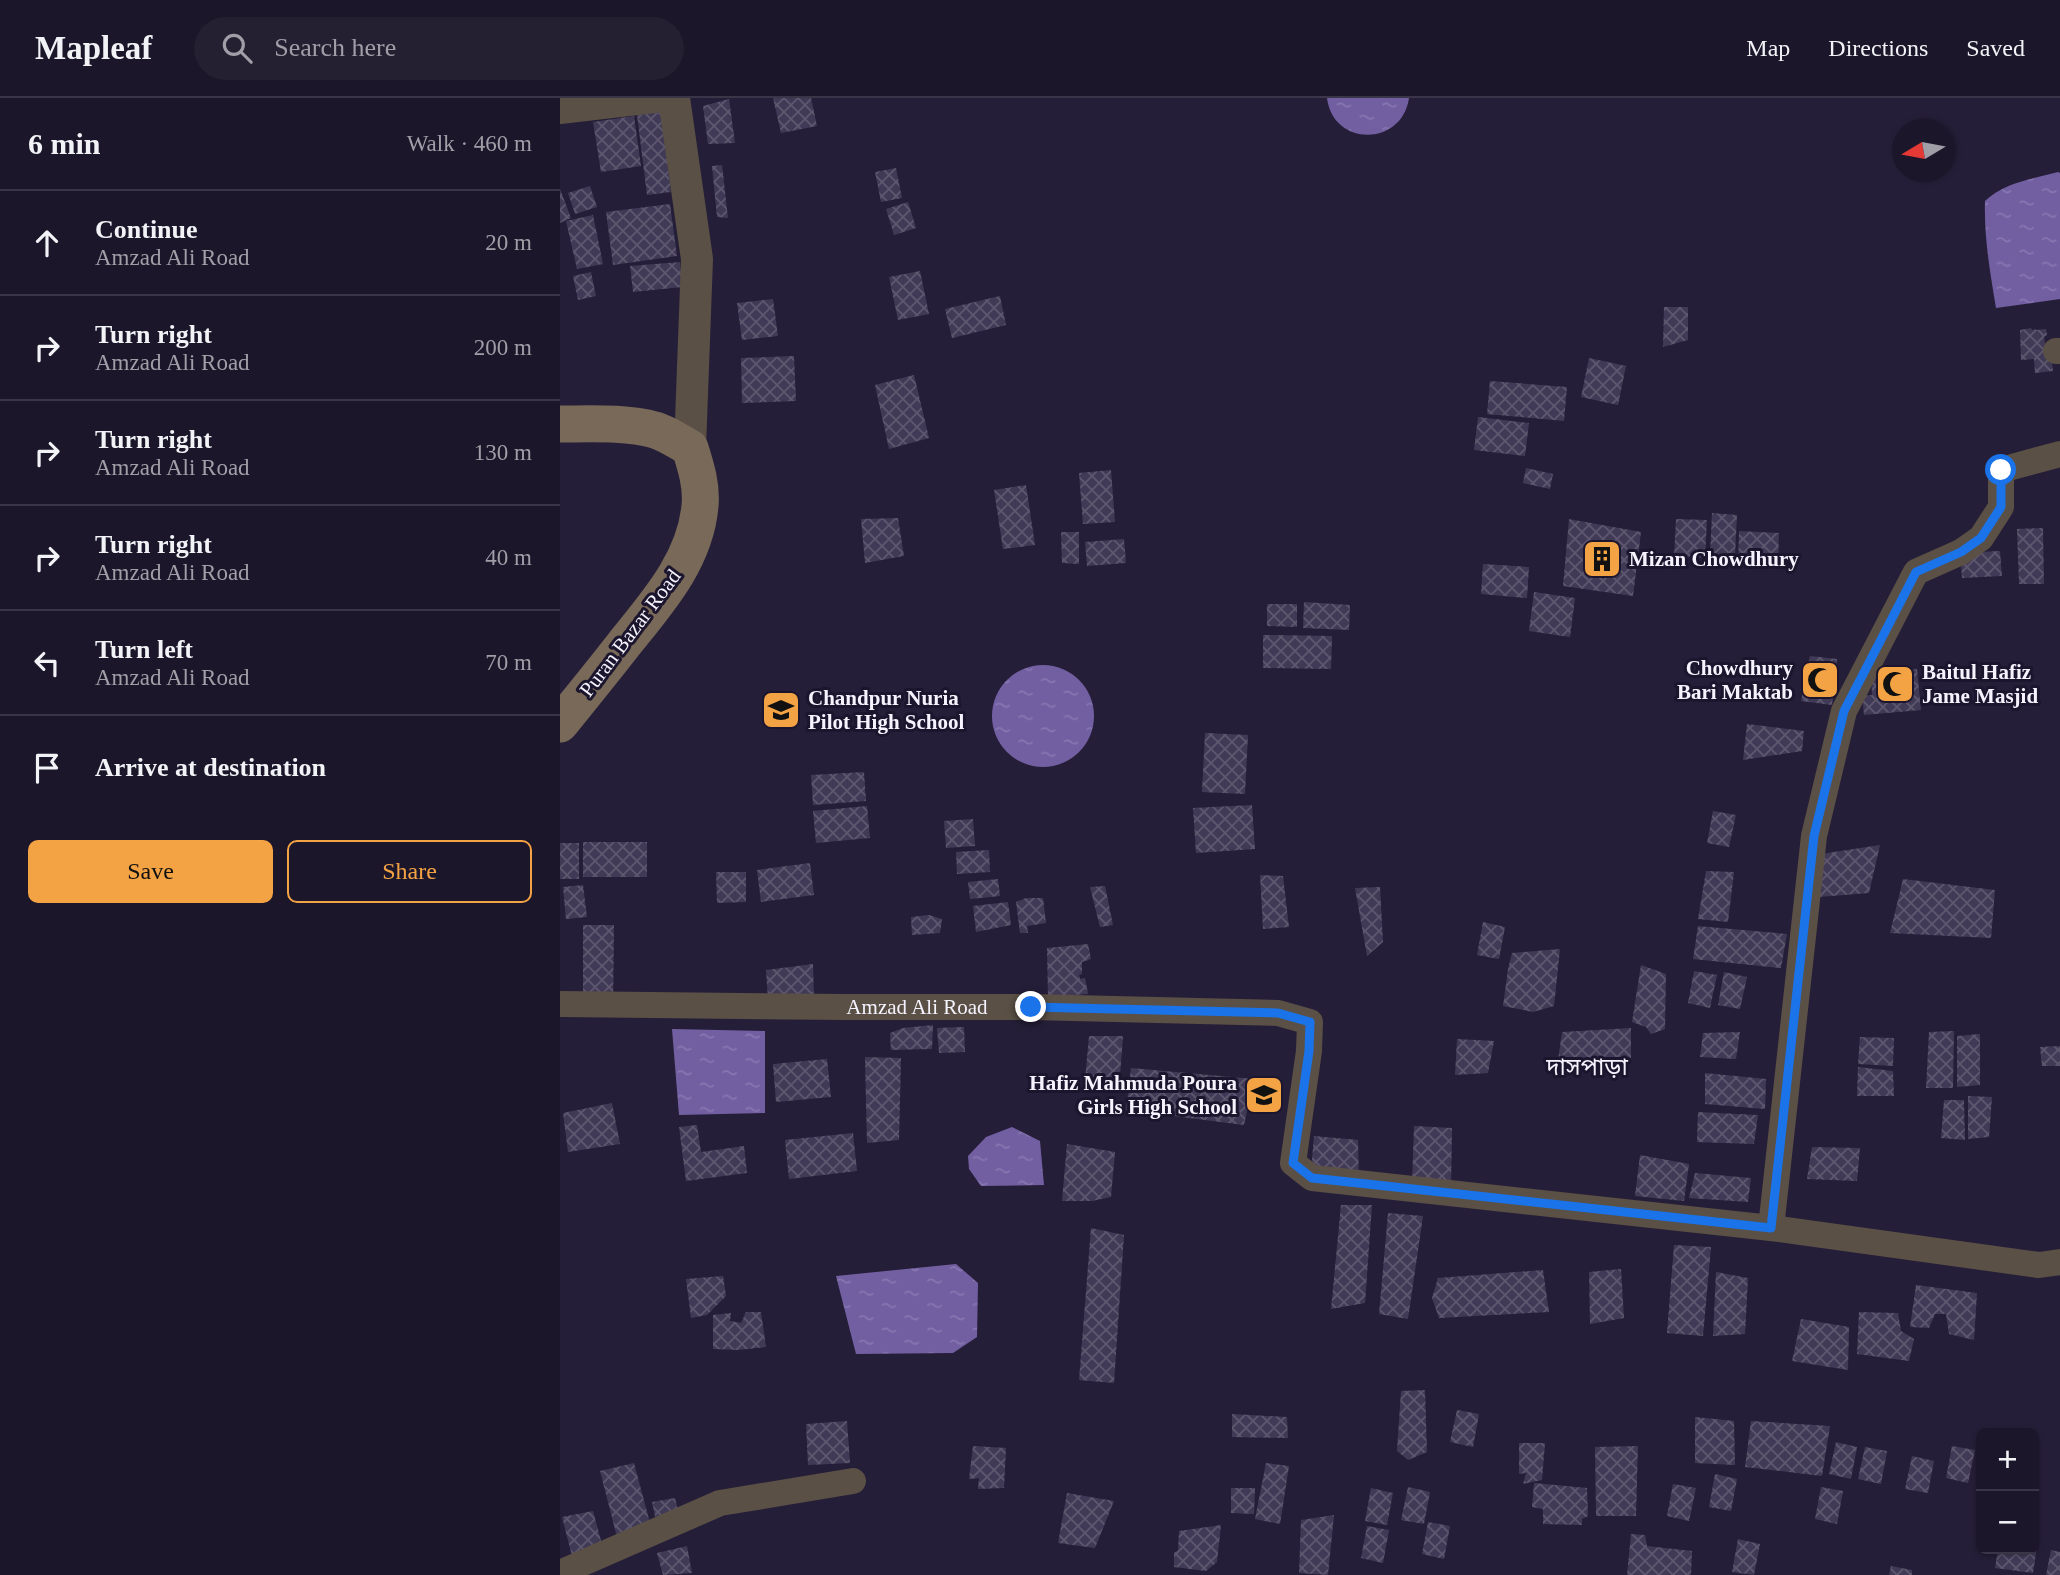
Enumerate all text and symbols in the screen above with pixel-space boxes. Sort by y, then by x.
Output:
search box [194,17,684,80]
icon: search [218,29,256,67]
text: Mapleaf [35,30,152,66]
text: Search here [274,33,396,62]
text: Map [1746,35,1790,61]
text: Directions [1828,35,1928,61]
text: Saved [1966,35,2025,61]
north arrow [1892,119,1955,182]
text: 6 min [28,127,101,160]
text: Walk · 460 m [407,131,532,156]
text: Continue [95,215,198,244]
icon: ahead [28,224,66,262]
text: 20 m [485,230,532,255]
text: Amzad Ali Road [95,245,250,270]
text: Turn right [95,320,212,349]
icon: right [28,329,66,367]
text: 200 m [474,335,532,360]
text: Amzad Ali Road [95,350,250,375]
text: Turn right [95,425,212,454]
icon: right [28,434,66,472]
text: 130 m [474,440,532,465]
route start [1985,454,2016,485]
text: Amzad Ali Road [95,455,250,480]
text: Turn right [95,530,212,559]
building icon: Mizan Chowdhury [1581,538,1623,580]
icon: right [28,539,66,577]
text: 40 m [485,545,532,570]
place label: Mizan Chowdhury [1629,547,1799,571]
text: Amzad Ali Road [95,560,250,585]
street label: Puran Bazar Road [574,564,686,701]
text: Turn left [95,635,193,664]
icon: left [28,644,66,682]
text: 70 m [485,650,532,675]
place label: Chowdhury Bari Maktab [1677,656,1793,704]
mosque icon: Chowdhury Bari Maktab [1799,659,1841,701]
place label: Baitul Hafiz Jame Masjid [1922,660,2038,708]
mosque icon: Baitul Hafiz Jame Masjid [1874,663,1916,705]
text: Amzad Ali Road [95,665,250,690]
place label: Chandpur Nuria Pilot High School [808,686,965,734]
school or university icon: Chandpur Nuria Pilot High School [760,689,802,731]
icon: arrive [28,749,66,787]
text: Arrive at destination [95,753,326,782]
button: Save [28,840,273,903]
button: Share [287,840,532,903]
route end [1015,991,1046,1022]
street label: Amzad Ali Road [846,995,988,1019]
district label: দাসপাড়া [1545,1054,1628,1080]
place label: Hafiz Mahmuda Poura Girls High School [1029,1071,1237,1119]
school or university icon: Hafiz Mahmuda Poura Girls High School [1243,1074,1285,1116]
map controls [1976,1428,2039,1554]
button: + [1976,1428,2039,1491]
button: − [1976,1491,2039,1554]

